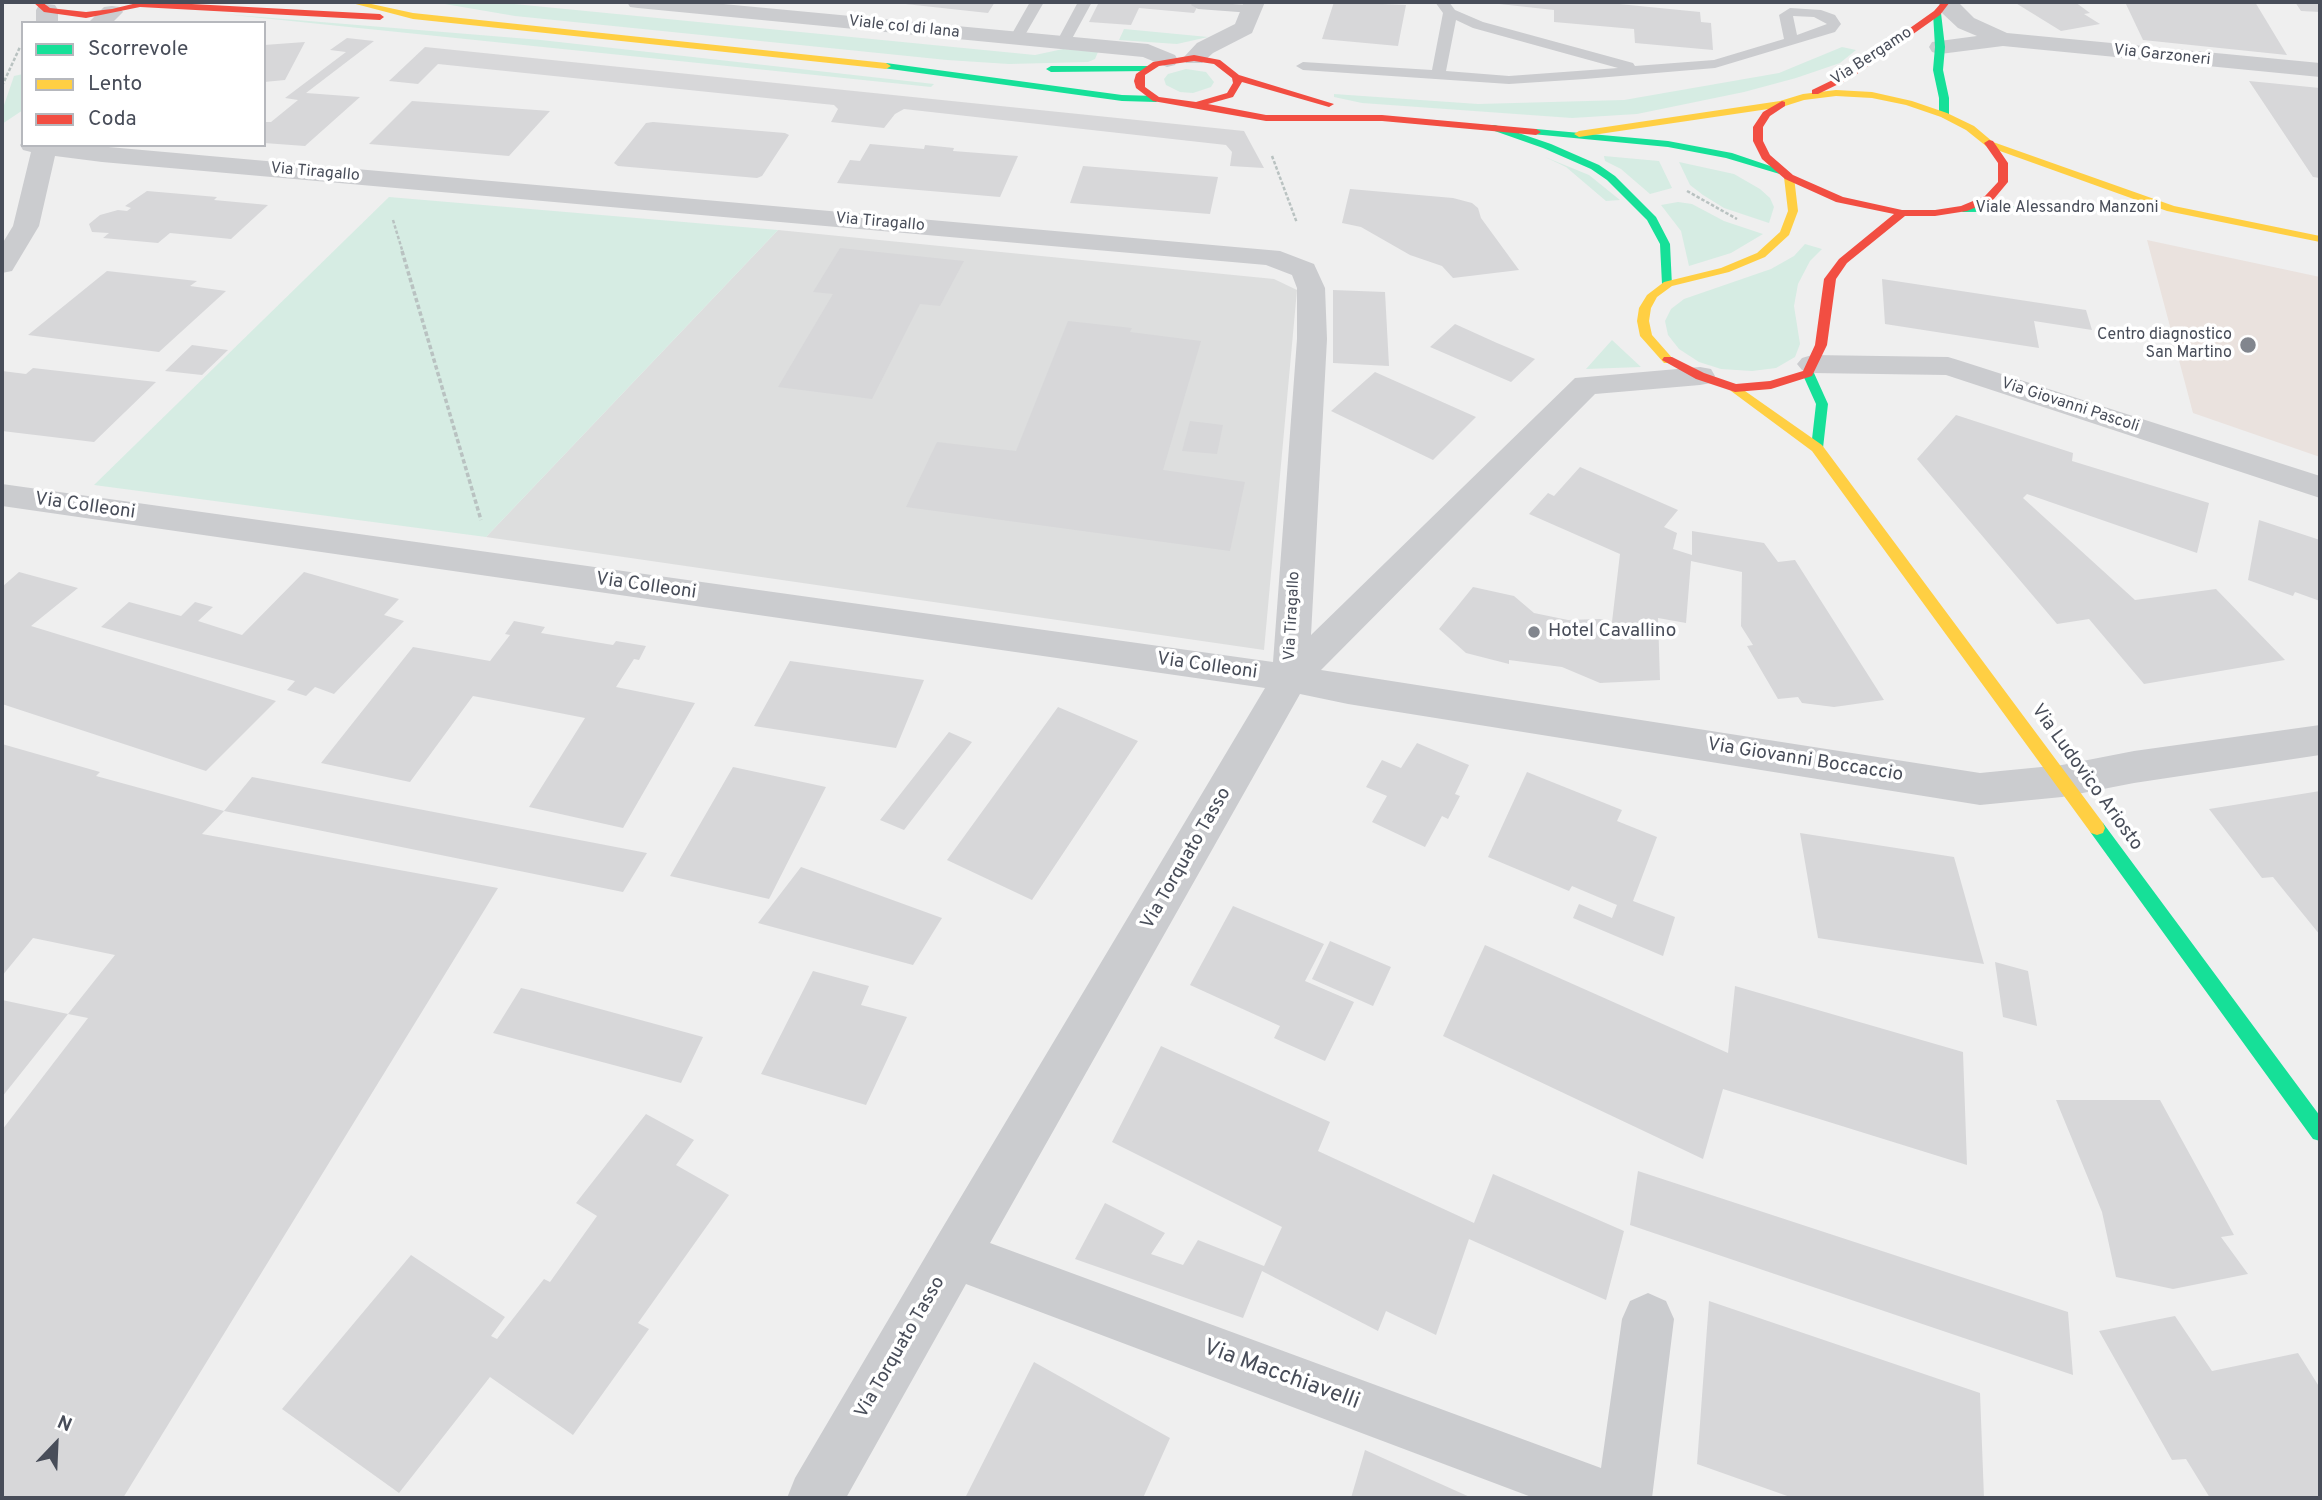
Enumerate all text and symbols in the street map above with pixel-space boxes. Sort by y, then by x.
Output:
street label: Viale col di lana [847,13,961,43]
legend [21,21,266,147]
street label: Via Bergamo [1828,24,1916,90]
text: Scorrevole [88,36,188,63]
street label: Via Garzoneri [2113,41,2211,71]
text: Lento [88,71,142,98]
text: Coda [88,106,137,133]
street label: Via Tiragallo [270,160,360,186]
street label: Viale Alessandro Manzoni [1975,199,2159,219]
street label: Via Tiragallo [835,210,925,236]
place label: Centro diagnostico San Martino [2097,326,2232,364]
marker: Centro diagnostico San Martino [2238,335,2258,355]
street label: Via Giovanni Pascoli [1999,375,2141,437]
street label: Via Colleoni [33,489,137,525]
street label: Via Colleoni [594,569,698,605]
street label: Via Tiragallo [1281,571,1305,661]
place label: Hotel Cavallino [1548,621,1676,643]
marker: Hotel Cavallino [1526,624,1542,640]
street label: Via Colleoni [1155,649,1259,685]
street label: Via Ludovico Ariosto [2025,700,2147,856]
street label: Via Giovanni Boccaccio [1705,734,1905,788]
street label: Via Torquato Tasso [1137,784,1237,934]
street label: Via Torquato Tasso [851,1273,951,1423]
street label: Via Macchiavelli [1199,1335,1363,1417]
north arrow [21,1409,91,1479]
text: N [53,1411,75,1438]

